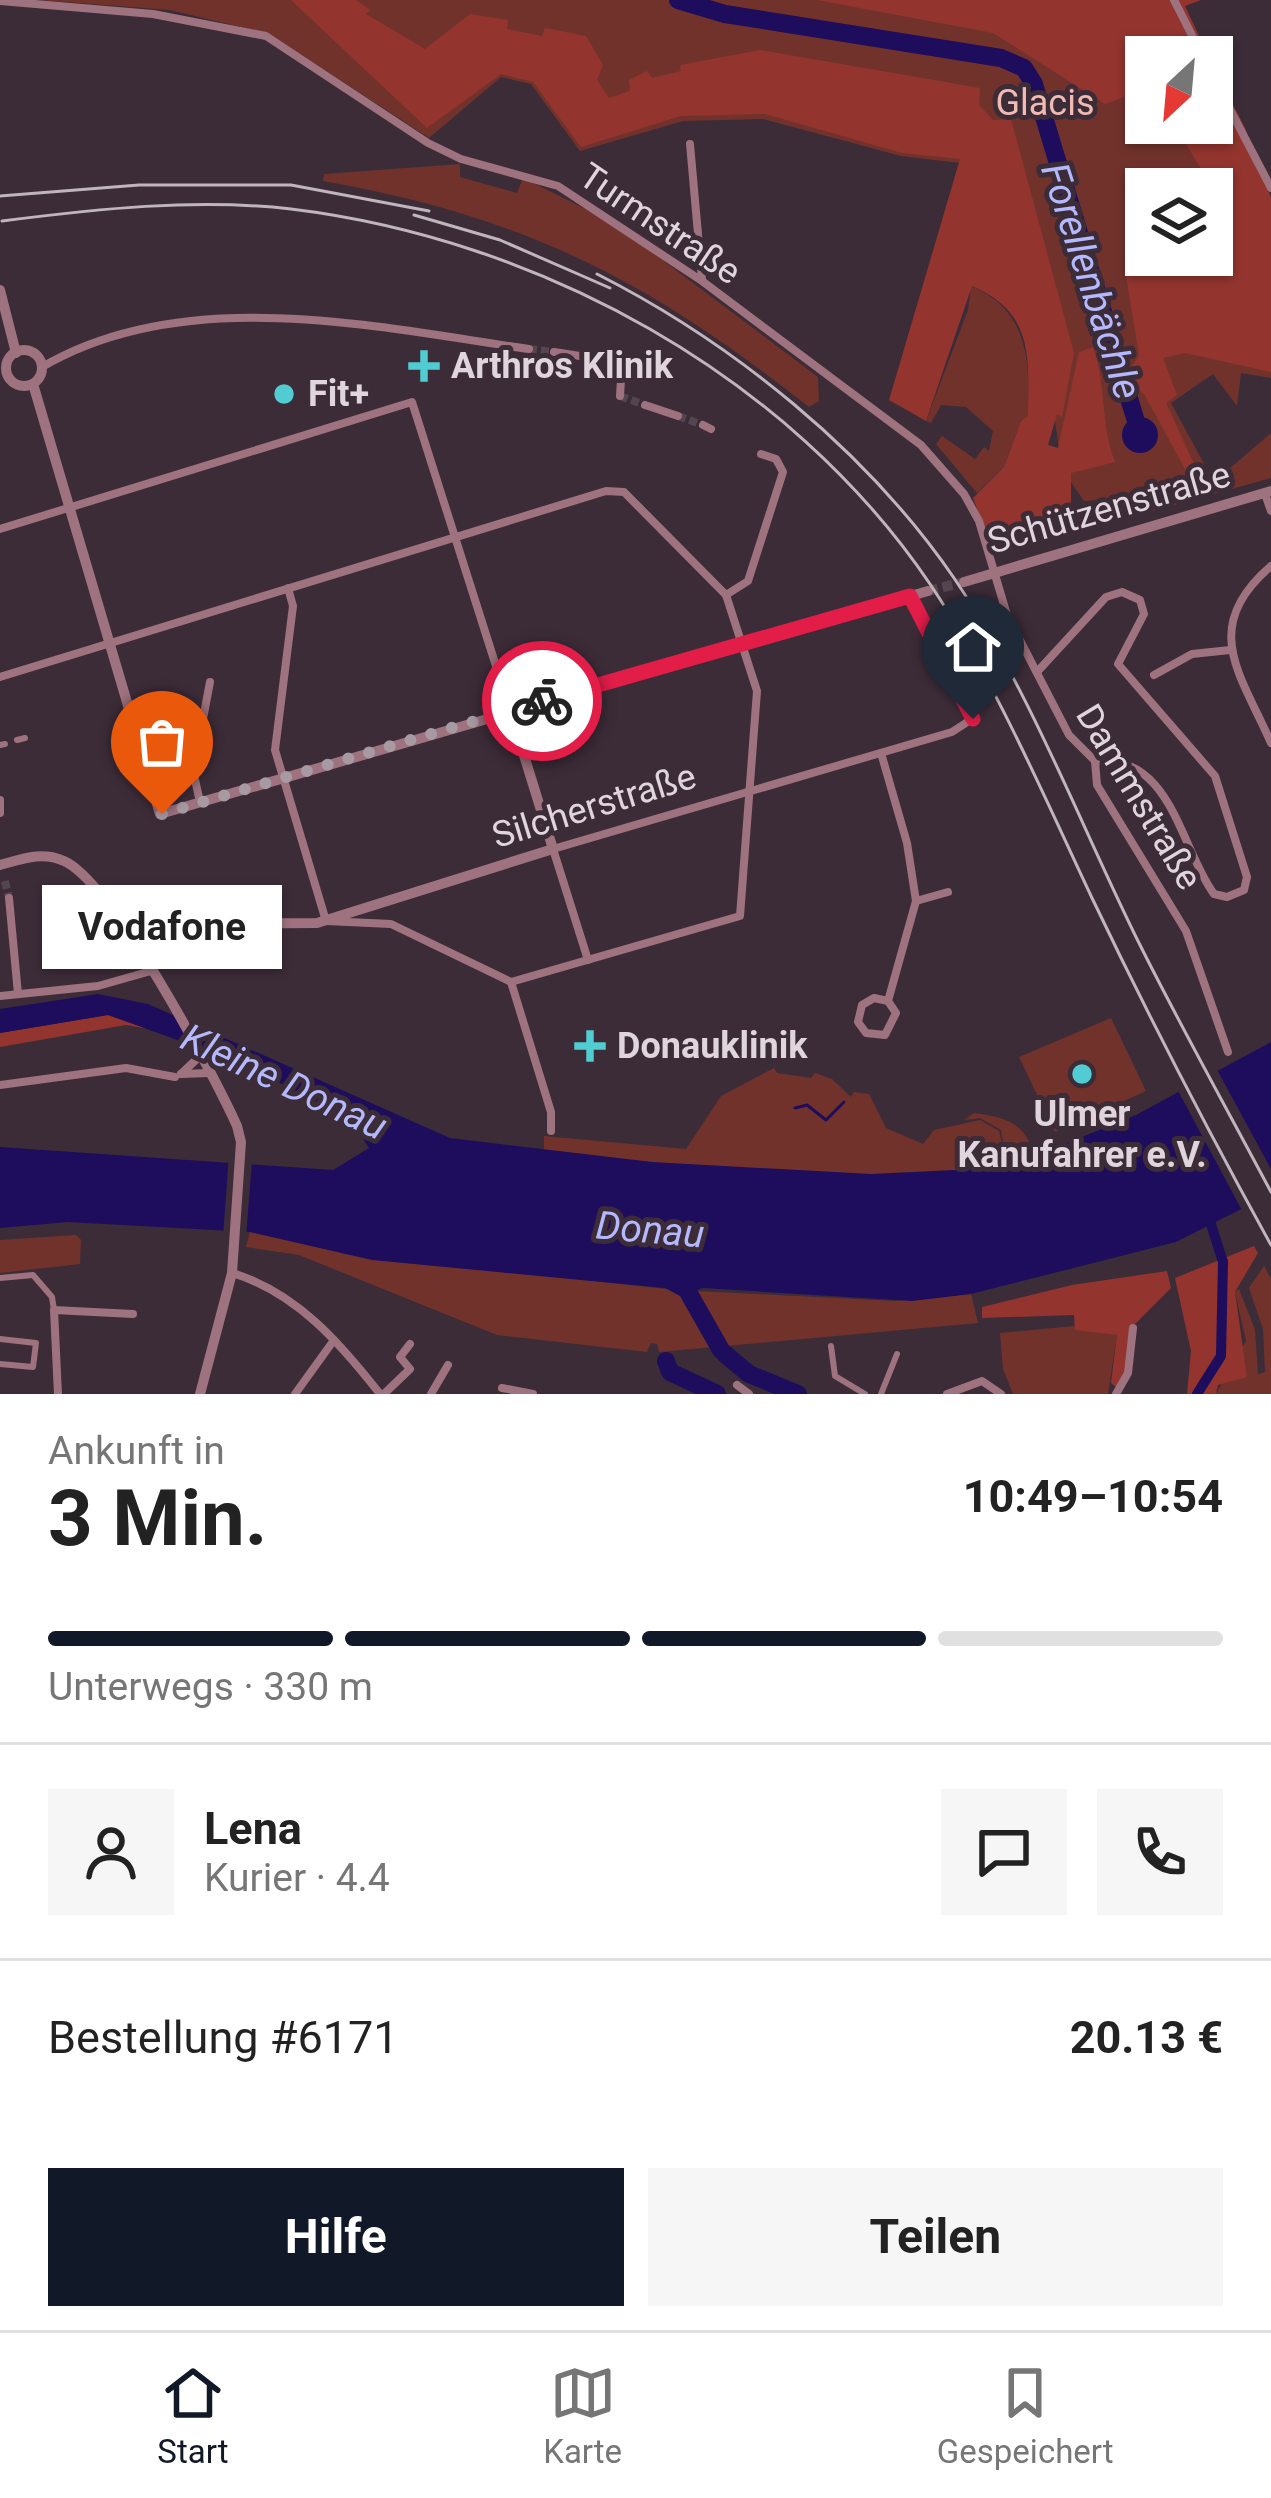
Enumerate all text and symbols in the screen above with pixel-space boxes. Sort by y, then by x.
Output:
north arrow [1125,36,1233,144]
map controls [1125,36,1233,276]
park label: Glacis [995,82,1095,124]
street label: Turmstraße [571,155,749,293]
water label: Forellenbächle [1031,157,1151,405]
button: layers [1125,168,1233,276]
place label: Arthros Klinik [451,345,674,387]
marker: Arthros Klinik [408,350,440,382]
place label: Fit+ [308,373,369,415]
marker: Fit+ [271,381,297,407]
street label: Schützenstraße [983,453,1235,563]
pin [922,596,1024,719]
icon: home [940,614,1006,680]
courier [482,641,602,761]
icon: bike [509,668,575,734]
pin [111,691,213,814]
street label: Dammstraße [1067,697,1211,897]
icon: bag [129,709,195,775]
street label: Silcherstraße [487,755,701,857]
callout: Vodafone [42,886,282,970]
text: Vodafone [78,904,246,950]
water label: Kleine Donau [174,1014,394,1150]
place label: Donauklinik [617,1025,808,1067]
marker: Donauklinik [574,1030,606,1062]
marker: Ulmer Kanufahrer e.V. [1069,1061,1095,1087]
place label: Ulmer Kanufahrer e.V. [957,1093,1207,1176]
water label: Donau [594,1202,706,1258]
text: Ankunft in [48,1428,225,1474]
text: 10:49–10:54 [963,1470,1223,1523]
text: 3 Min. [48,1473,267,1564]
text: Unterwegs · 330 m [48,1664,373,1710]
button: person [48,1789,174,1915]
button: chat [941,1789,1067,1915]
button: phone [1097,1789,1223,1915]
text: Lena [204,1802,302,1855]
text: Kurier · 4.4 [204,1855,390,1901]
text: Bestellung #6171 [48,2011,399,2064]
text: 20.13 € [1070,2011,1223,2064]
button: Hilfe [48,2168,624,2306]
button: Teilen [648,2168,1223,2306]
tab: Start [157,2360,228,2471]
tab: Karte [543,2360,622,2471]
tab: Gespeichert [937,2360,1114,2471]

